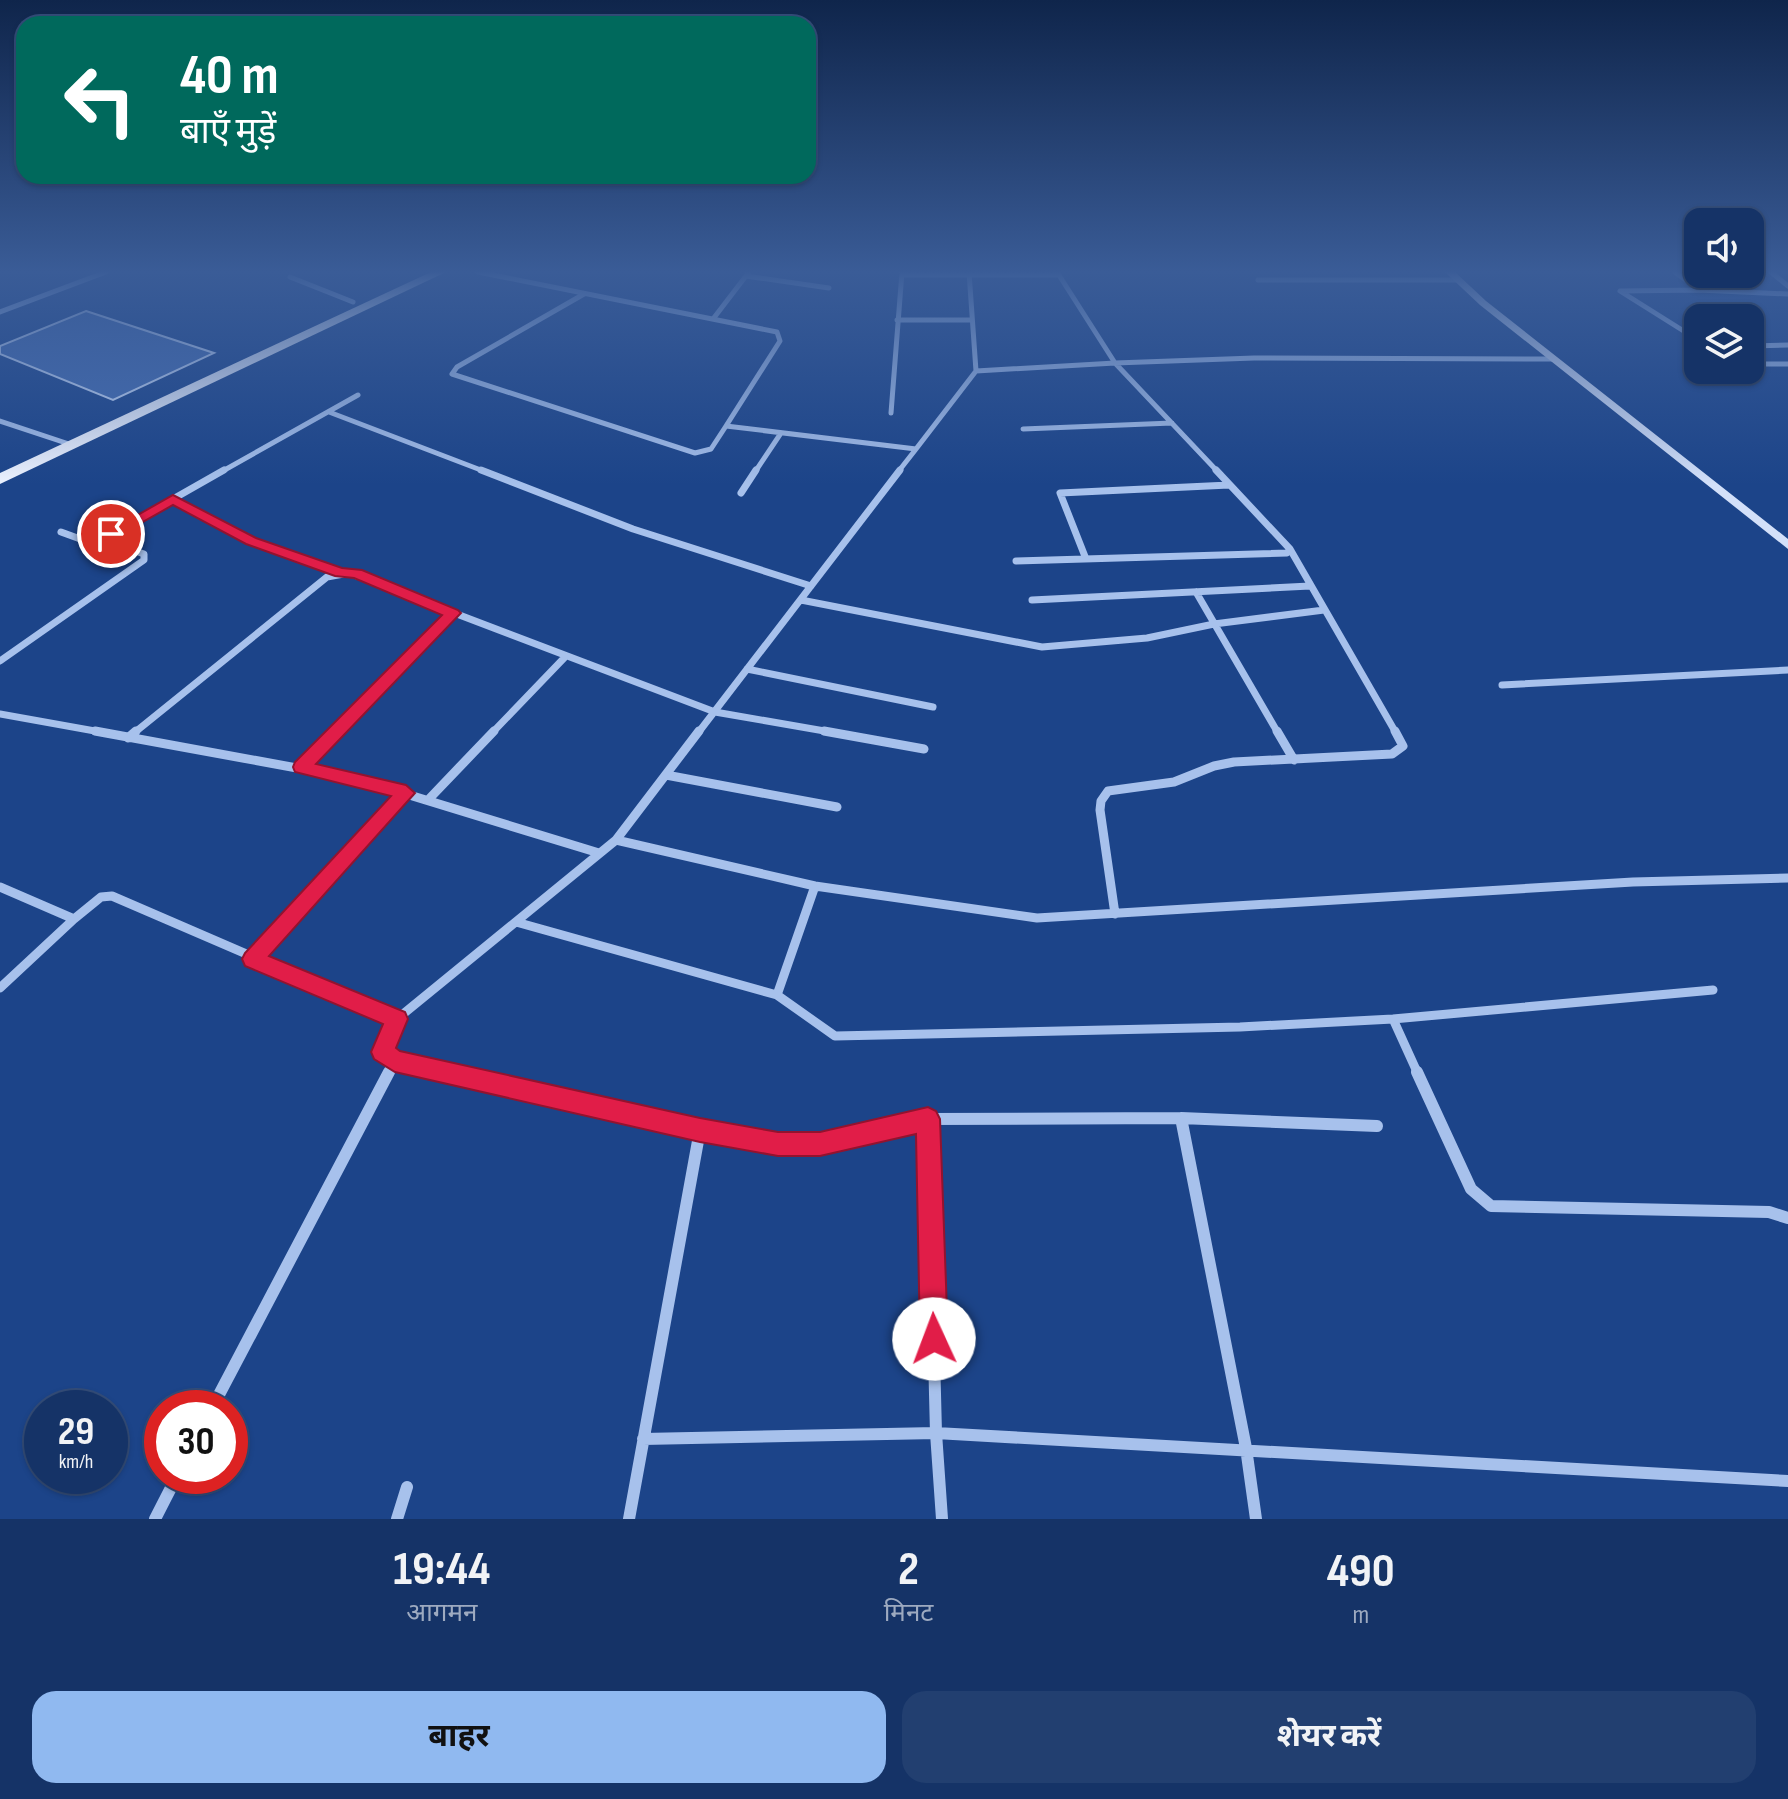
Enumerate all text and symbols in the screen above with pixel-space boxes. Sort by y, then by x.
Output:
text: 40 m [180,43,279,110]
icon: left [48,48,152,152]
text: बाएँ मुड़ें [180,111,276,154]
map controls [1684,208,1764,384]
button: sound [1684,208,1764,288]
button: layers [1684,304,1764,384]
pin [77,500,145,568]
icon: arrive [89,512,133,556]
position arrow [892,1297,976,1381]
speed limit sign: 30 [144,1390,248,1494]
text: 29 [58,1408,94,1456]
text: km/h [59,1450,93,1474]
text: 19:44 [393,1541,490,1598]
text: 2 [898,1541,919,1598]
text: 490 [1327,1543,1395,1600]
text: आगमन [406,1598,477,1629]
text: मिनट [884,1598,933,1629]
text: m [1352,1600,1369,1631]
button: बाहर [32,1691,886,1783]
button: शेयर करें [902,1691,1756,1783]

